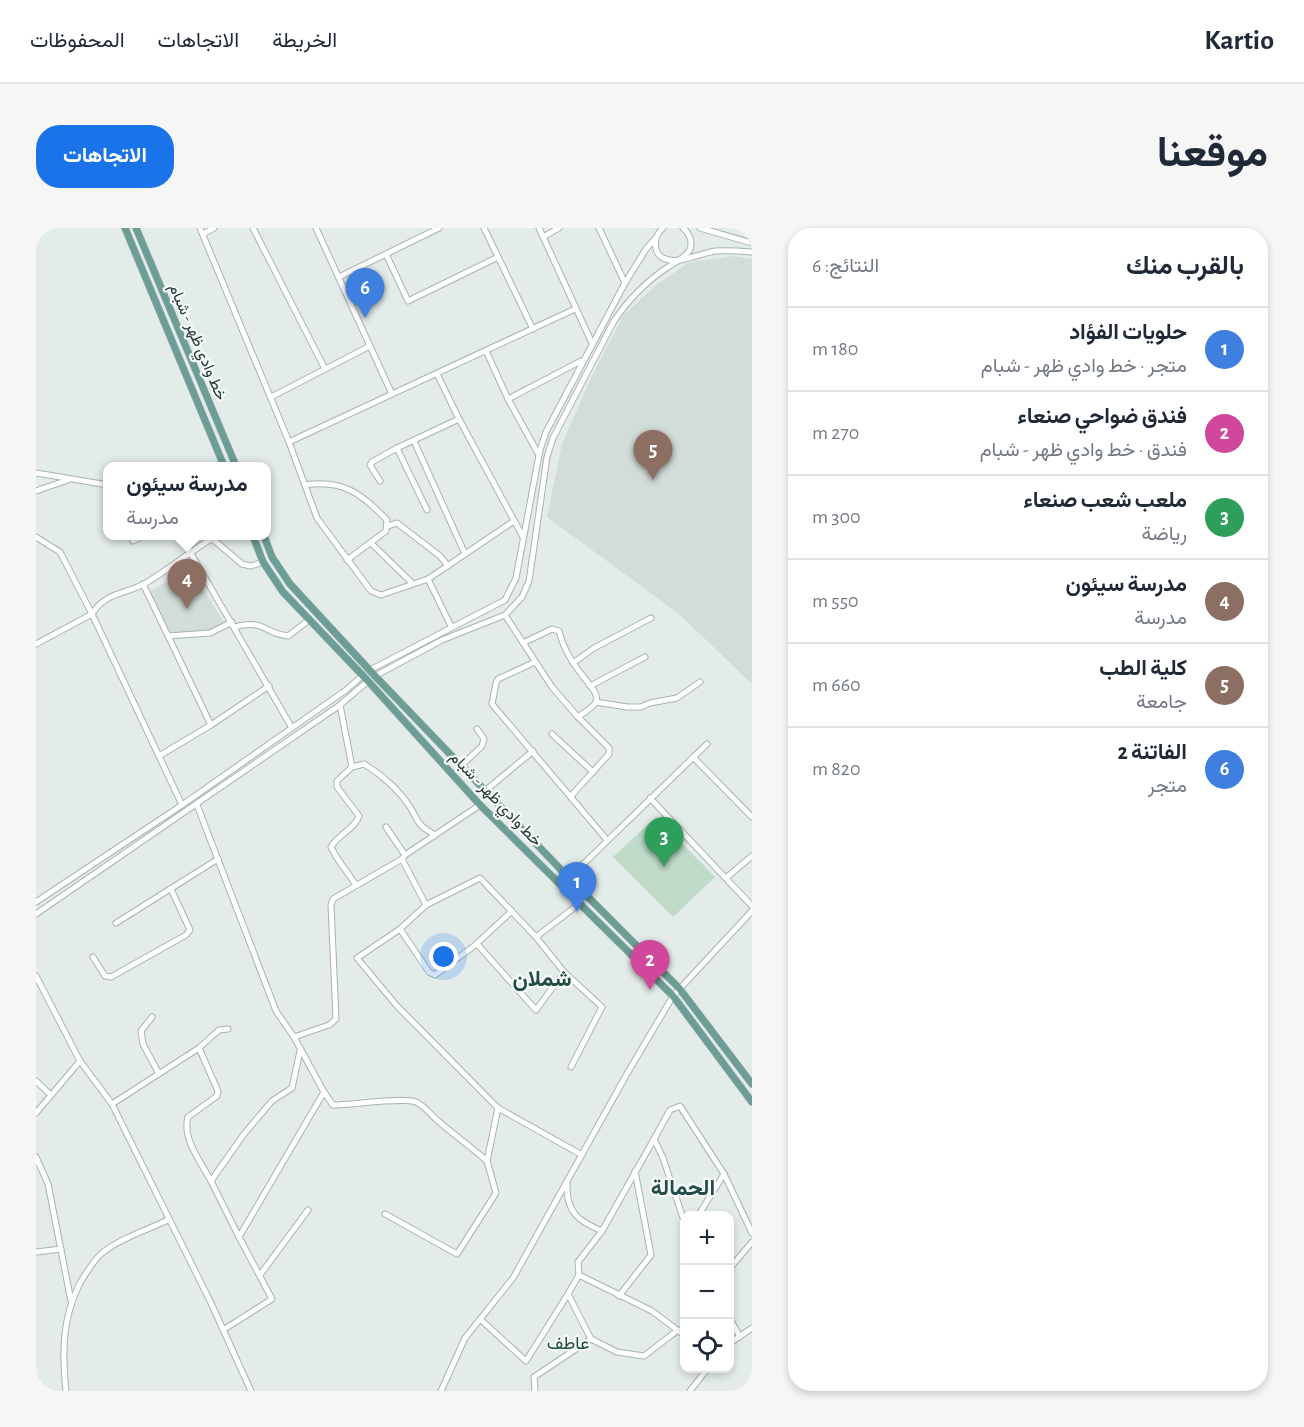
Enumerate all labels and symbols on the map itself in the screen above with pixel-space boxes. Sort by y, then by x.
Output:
pin: 6 [346,268,384,318]
street label: خط وادي ظهر - شبام [162,282,230,405]
pin: 5 [634,430,672,480]
pin: 4 [168,560,206,609]
street label: خط وادي ظهر - شبام [443,749,545,853]
pin: 3 [644,818,684,867]
pin: 1 [558,862,596,912]
pin: 2 [630,940,670,990]
your location [429,942,458,971]
district label: شملان [513,968,571,991]
district label: الحمالة [651,1177,715,1199]
district label: عاطف [547,1335,589,1353]

